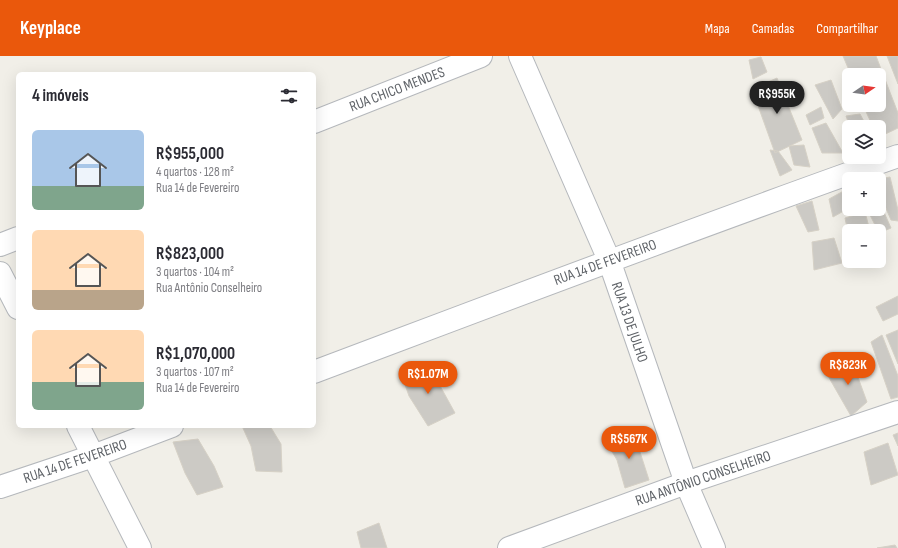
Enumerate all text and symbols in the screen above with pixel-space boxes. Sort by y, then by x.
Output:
text: Keyplace [20,17,81,40]
text: Mapa [705,20,730,37]
text: Camadas [752,20,794,37]
text: Compartilhar [816,20,878,37]
street label: RUA CHICO MENDES [347,63,448,116]
north arrow [842,68,886,112]
map controls [842,68,886,268]
pin: R$955K [744,81,810,115]
icon: filters [278,85,300,107]
text: 4 imóveis [32,86,89,106]
text: R$955K [758,86,796,102]
button: layers [842,120,886,164]
text: R$955,000 [156,144,224,164]
icon: home [64,146,112,194]
text: 4 quartos · 128 m² [156,164,234,180]
button: + [842,172,886,216]
text: Rua 14 de Fevereiro [156,180,239,196]
button: − [842,224,886,268]
street label: RUA 14 DE FEVEREIRO [551,235,659,290]
text: R$823,000 [156,244,224,264]
icon: home [64,246,112,294]
text: 3 quartos · 104 m² [156,264,234,280]
street label: RUA 13 DE JULHO [607,279,652,365]
text: Rua Antônio Conselheiro [156,280,262,296]
text: R$1,070,000 [156,344,235,364]
icon: home [64,346,112,394]
pin: R$823K [815,352,881,386]
text: R$823K [829,357,867,373]
pin: R$1.07M [391,361,465,395]
text: 3 quartos · 107 m² [156,364,234,380]
text: R$1.07M [407,366,449,382]
text: Rua 14 de Fevereiro [156,380,239,396]
pin: R$567K [596,426,662,460]
text: R$567K [610,431,648,447]
street label: RUA 14 DE FEVEREIRO [21,435,129,488]
street label: RUA ANTÔNIO CONSELHEIRO [633,446,773,511]

